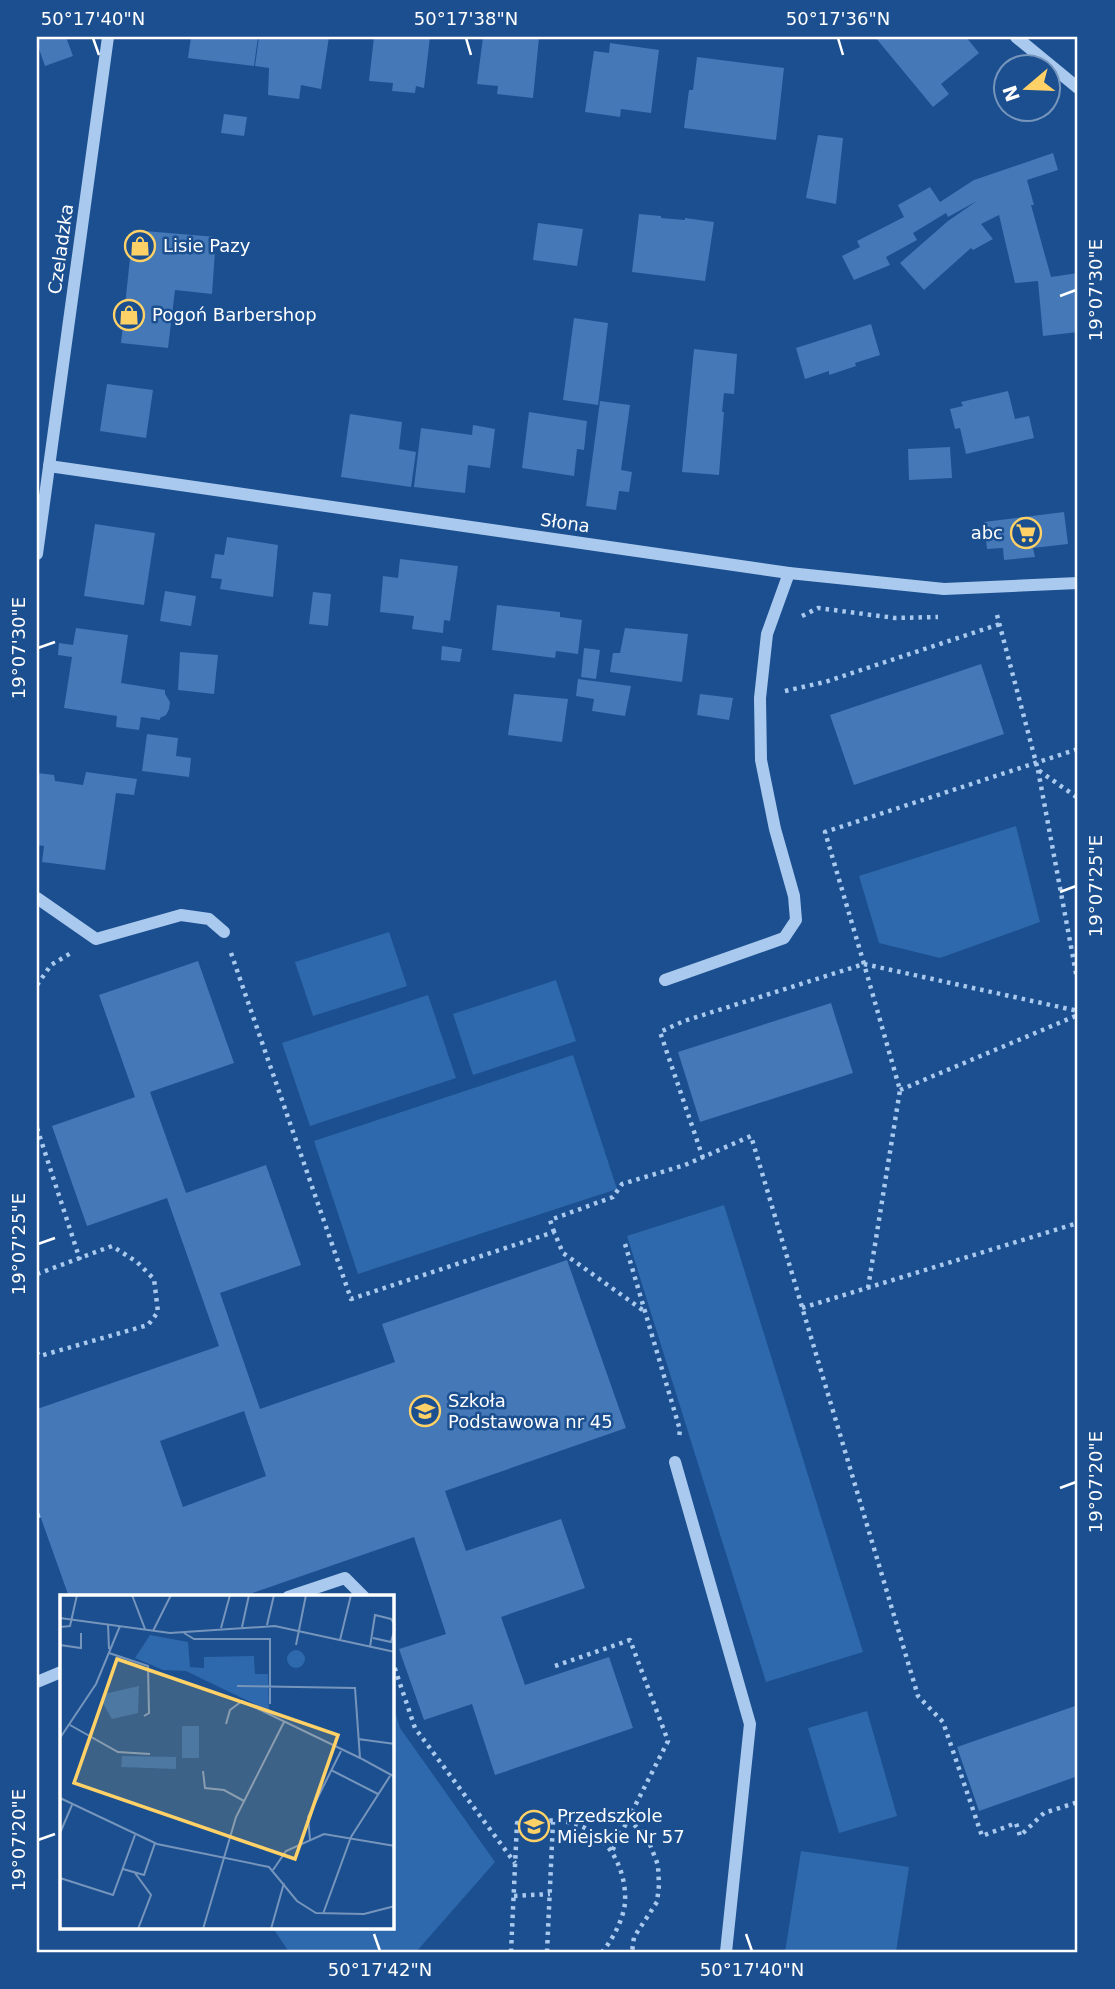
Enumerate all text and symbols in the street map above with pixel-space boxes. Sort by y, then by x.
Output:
text: 50°17'40"N [41,8,145,29]
text: 50°17'38"N [414,8,518,29]
text: 50°17'36"N [786,8,890,29]
north arrow [992,52,1062,122]
text: N [998,82,1024,105]
street label: Czeladzka [44,202,77,296]
shop icon: Lisie Pazy [123,229,157,263]
place label: Lisie Pazy [163,235,251,256]
text: 19°07'30"E [1085,239,1106,341]
shop icon: Pogoń Barbershop [112,298,146,332]
place label: Pogoń Barbershop [152,304,317,325]
street label: Słona [539,509,591,536]
supermarket icon: abc [1009,516,1043,550]
place label: abc [971,522,1003,543]
text: 19°07'30"E [8,597,29,699]
text: 19°07'25"E [1085,835,1106,937]
text: 19°07'25"E [8,1193,29,1295]
place label: Szkoła Podstawowa nr 45 [448,1390,613,1432]
school or university icon: Szkoła Podstawowa nr 45 [408,1394,442,1428]
text: 19°07'20"E [1085,1431,1106,1533]
inset map [60,1595,394,1930]
text: 19°07'20"E [8,1789,29,1891]
place label: Przedszkole Miejskie Nr 57 [557,1805,685,1847]
school or university icon: Przedszkole Miejskie Nr 57 [517,1809,551,1843]
text: 50°17'42"N [328,1959,432,1980]
text: 50°17'40"N [700,1959,804,1980]

